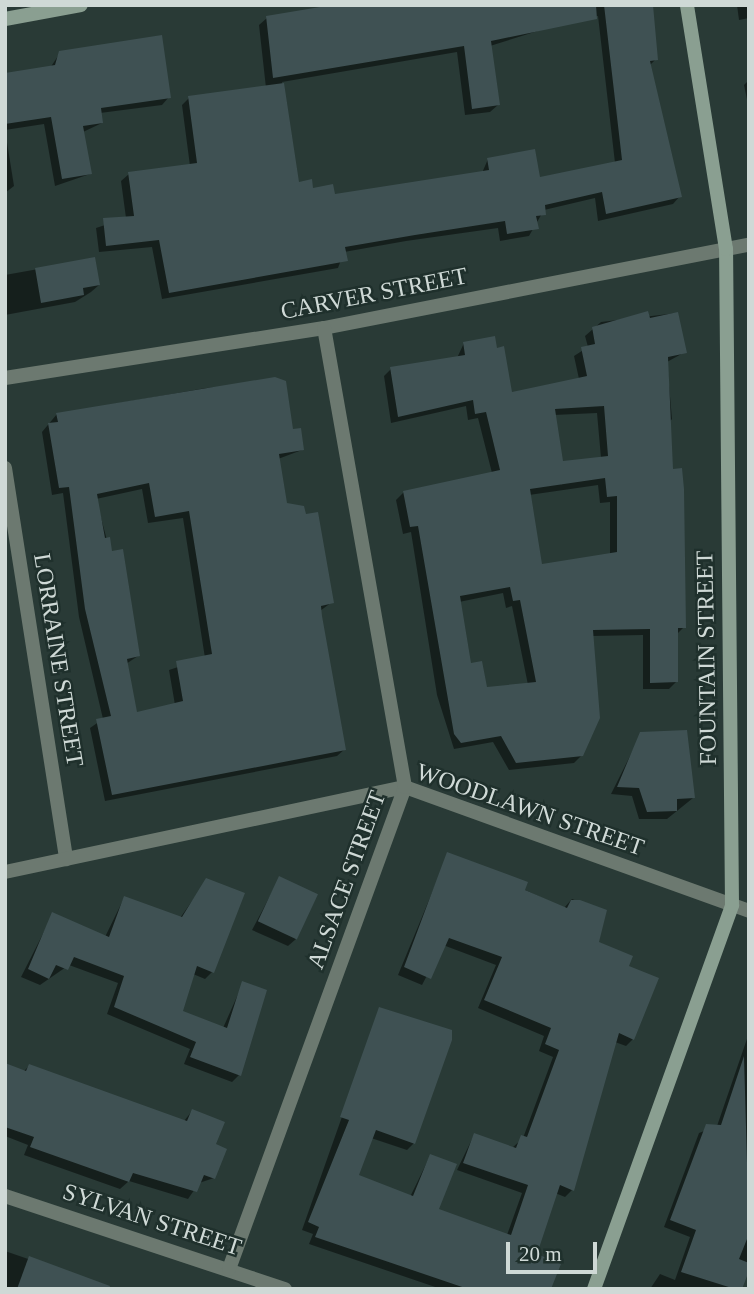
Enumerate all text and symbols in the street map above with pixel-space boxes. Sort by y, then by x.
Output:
street label: CARVER STREET [278,262,470,326]
street label: FOUNTAIN STREET [691,550,723,766]
street label: LORRAINE STREET [27,551,89,769]
street label: WOODLAWN STREET [412,758,648,862]
street label: ALSACE STREET [301,787,393,973]
street label: SYLVAN STREET [59,1178,245,1262]
scale bar [509,1228,600,1272]
text: 20 m [519,1242,562,1266]

